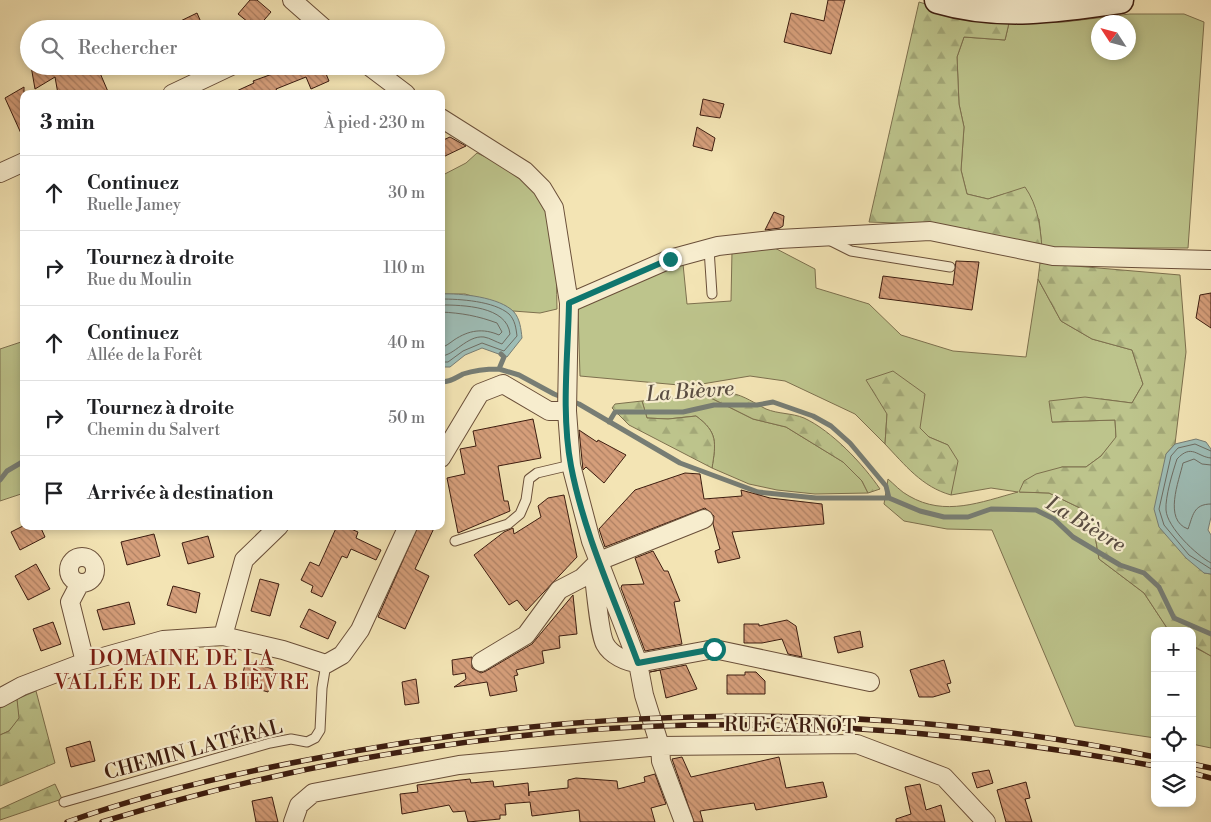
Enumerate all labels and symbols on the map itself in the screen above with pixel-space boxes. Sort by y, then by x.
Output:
north arrow [1091,15,1136,60]
route end [659,248,682,271]
water label: La Bièvre [644,376,735,408]
water label: La Bièvre [1040,491,1130,559]
route start [703,638,726,661]
district label: DOMAINE DE LA VALLÉE DE LA BIÈVRE [53,646,310,696]
street label: RUE CARNOT [724,713,856,740]
street label: CHEMIN LATÉRAL [101,714,285,786]

